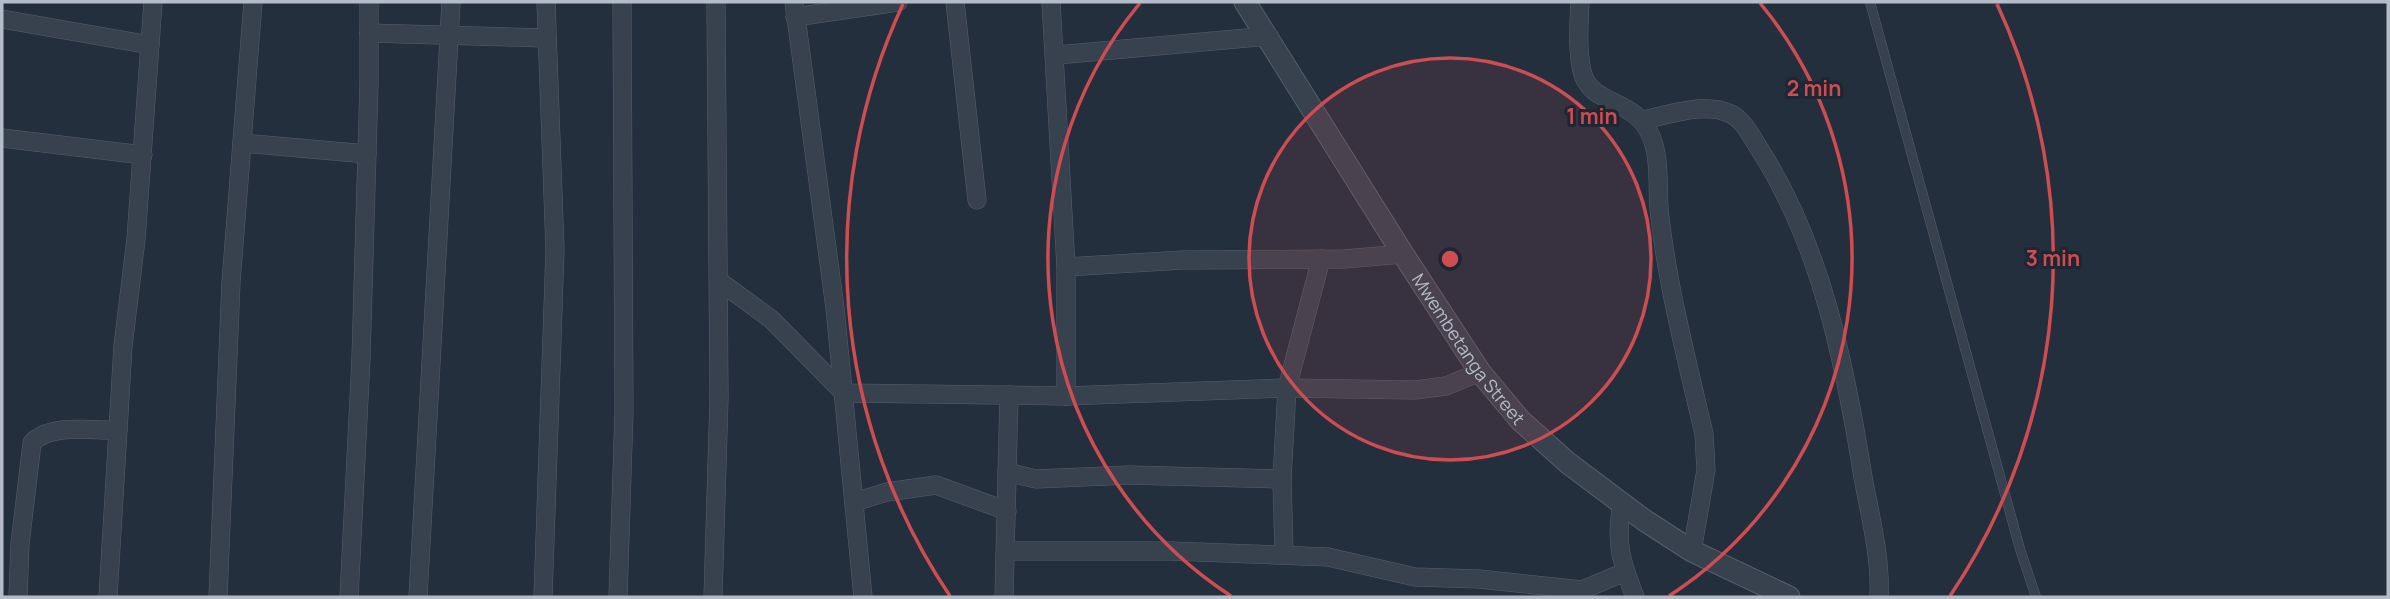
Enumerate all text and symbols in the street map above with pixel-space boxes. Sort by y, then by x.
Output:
text: 2 min [1787,74,1841,102]
text: 1 min [1566,102,1618,130]
text: 3 min [2026,244,2080,272]
centre of rings [1438,247,1462,271]
street label: Mwembetanga Street [1407,269,1531,430]

